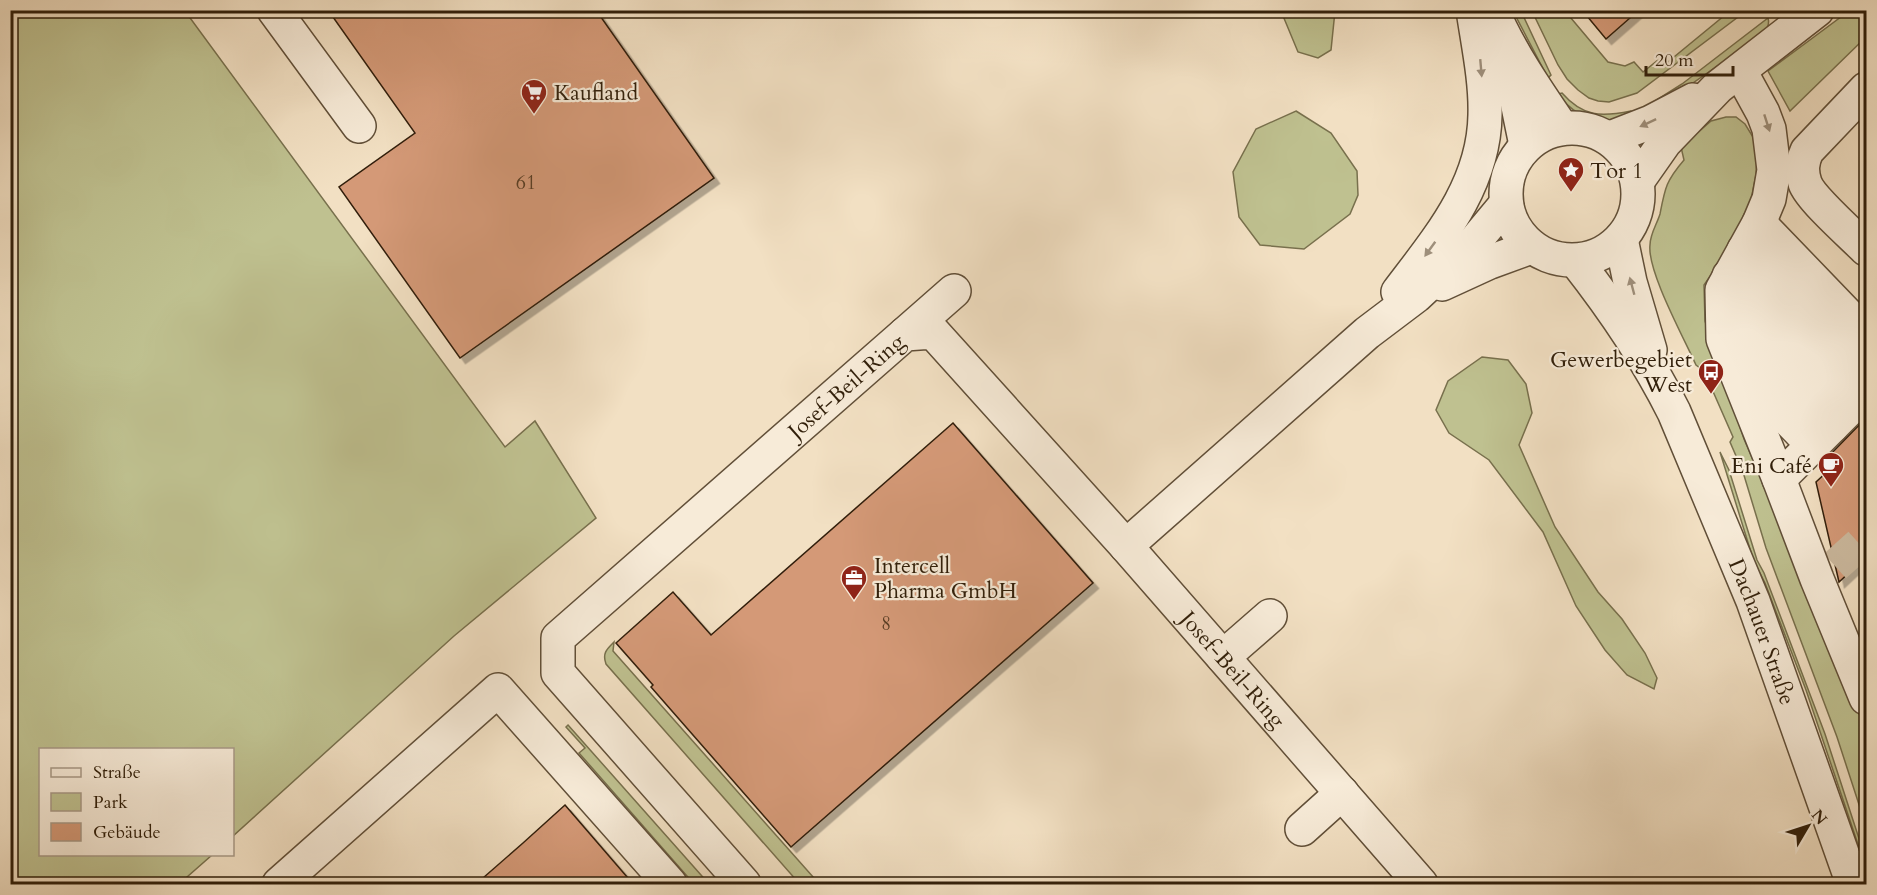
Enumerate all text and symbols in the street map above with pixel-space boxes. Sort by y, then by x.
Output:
scale bar [1646,39,1733,77]
text: 20 m [1655,48,1694,73]
one-way arrow [1476,59,1486,78]
supermarket icon: Kaufland [519,77,549,115]
place label: Kaufland [554,78,639,108]
one-way arrow [1762,114,1772,132]
one-way arrow [1639,119,1656,128]
place icon: Tor 1 [1556,155,1586,193]
place label: Tor 1 [1590,156,1643,186]
house number: 61 [516,169,536,196]
one-way arrow [1424,242,1436,257]
one-way arrow [1626,276,1636,295]
street label: Josef-Beil-Ring [779,327,912,448]
place label: Gewerbegebiet West [1550,345,1692,400]
bus stop icon: Gewerbegebiet West [1696,357,1726,395]
cafe icon: Eni Café [1816,450,1846,488]
place label: Eni Café [1731,451,1812,481]
place label: Intercell Pharma GmbH [874,551,1017,606]
street label: Dachauer Straße [1721,554,1802,709]
office icon: Intercell Pharma GmbH [839,563,869,601]
street label: Josef-Beil-Ring [1171,602,1292,735]
house number: 8 [881,610,891,637]
legend [39,748,234,856]
text: Straße [93,760,141,785]
text: Park [93,790,128,815]
north arrow [1778,796,1838,856]
text: N [1806,805,1832,830]
text: Gebäude [93,820,161,845]

